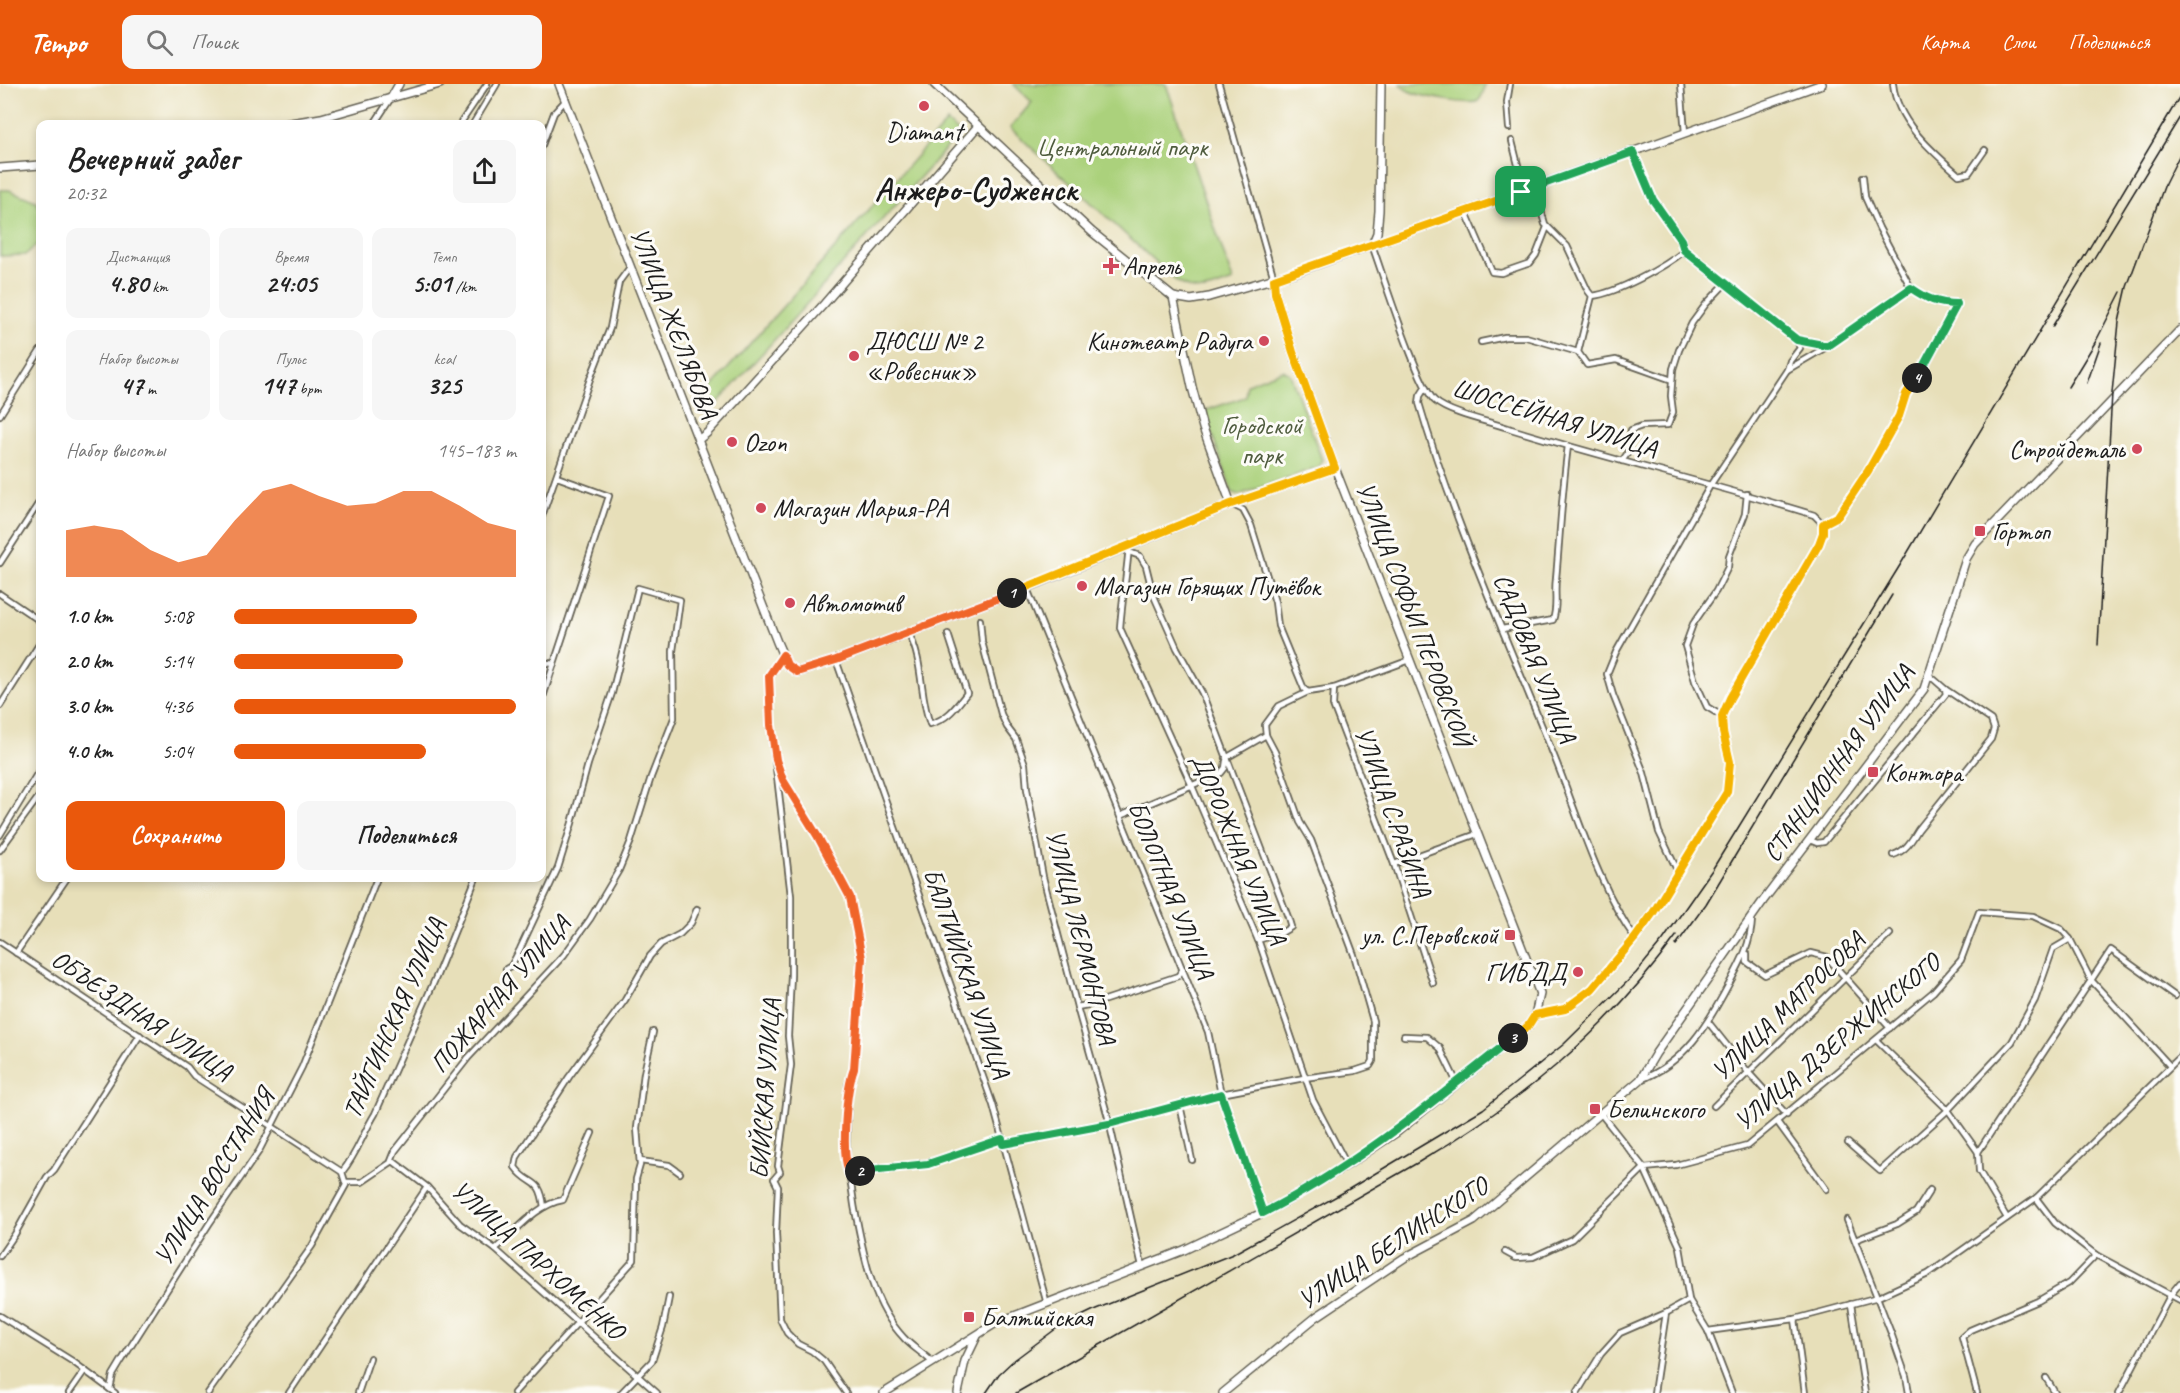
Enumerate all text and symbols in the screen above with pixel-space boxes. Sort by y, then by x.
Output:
search box [122,15,542,69]
text: Tempo [30,25,86,60]
icon: search [143,26,176,59]
text: Поиск [191,28,238,56]
text: Карта [1921,29,1969,55]
text: Слои [2002,29,2036,55]
text: Поделиться [2069,29,2150,55]
marker: Diamant [917,99,931,113]
place label: Diamant [886,115,966,148]
park label: Центральный парк [1037,131,1209,164]
text: Вечерний забег [66,137,239,179]
button: share [453,140,516,203]
pin [1495,166,1546,217]
district label: Анжеро-Судженск [875,169,1079,210]
icon: arrive [1504,175,1537,208]
text: 20:32 [66,181,106,206]
street label: УЛИЦА ЖЕЛЯБОВА [622,223,726,425]
text: Дистанция [106,247,170,267]
text: Время [274,247,308,267]
text: Темп [431,247,457,267]
place label: Апрель [1123,250,1183,283]
marker: Апрель [1104,259,1118,273]
text: 4.80 [108,267,148,300]
text: 24:05 [265,267,317,300]
text: 5:01 [412,267,452,300]
text: km [148,277,168,297]
text: /km [452,277,476,297]
place label: ДЮСШ № 2 «Ровесник» [866,325,985,388]
place label: Кинотеатр Радуга [1087,325,1254,358]
marker: Кинотеатр Радуга [1257,334,1271,348]
text: Набор высоты [98,349,178,369]
text: Пульс [276,349,306,369]
text: kcal [433,349,455,369]
marker: ДЮСШ № 2 «Ровесник» [847,349,861,363]
pin: 4 [1902,363,1932,393]
text: 4 [1913,368,1921,388]
text: 47 [120,369,143,402]
text: 147 [261,369,296,402]
text: 325 [427,369,461,402]
street label: ШОССЕЙНАЯ УЛИЦА [1449,371,1662,465]
text: m [143,379,156,399]
text: bpm [296,379,321,399]
park label: Городской парк [1222,409,1304,472]
place label: Ozon [744,426,787,459]
place label: Стройдеталь [2009,433,2127,466]
marker: Ozon [725,435,739,449]
text: Набор высоты [66,438,165,463]
text: 145–183 m [437,438,516,463]
marker: Стройдеталь [2130,442,2144,456]
street label: УЛИЦА СОФЬИ ПЕРОВСКОЙ [1349,478,1481,755]
place label: Магазин Мария-РА [773,492,950,525]
marker: Магазин Мария-РА [754,501,768,515]
place label: Гортоп [1992,515,2051,548]
marker: Гортоп [1973,524,1987,538]
street label: САДОВАЯ УЛИЦА [1486,569,1585,749]
place label: Магазин Горящих Путёвок [1094,570,1322,603]
pin: 1 [997,578,1027,608]
marker: Магазин Горящих Путёвок [1075,579,1089,593]
text: 1 [1008,583,1016,603]
place label: Автомотив [802,587,905,620]
marker: Автомотив [783,596,797,610]
text: 1.0 km [66,604,113,629]
text: 5:08 [162,604,193,629]
text: 2.0 km [66,649,113,674]
text: 5:14 [162,649,193,674]
street label: СТАНЦИОННАЯ УЛИЦА [1755,657,1921,868]
text: 3.0 km [66,694,113,719]
text: 4:36 [162,694,193,719]
street label: УЛИЦА С.РАЗИНА [1347,722,1439,903]
text: 4.0 km [66,739,113,764]
text: 5:04 [162,739,193,764]
street label: ДОРОЖНАЯ УЛИЦА [1184,749,1295,951]
place label: Контора [1885,756,1964,789]
marker: Контора [1866,765,1880,779]
street label: БОЛОТНАЯ УЛИЦА [1120,796,1222,985]
button: Сохранить [66,801,285,870]
button: Поделиться [297,801,516,870]
street label: УЛИЦА ЛЕРМОНТОВА [1038,826,1124,1050]
street label: БАЛТИЙСКАЯ УЛИЦА [916,864,1019,1083]
street label: ПОЖАРНАЯ УЛИЦА [423,907,579,1079]
street label: ТАЙГИНСКАЯ УЛИЦА [335,912,453,1123]
place label: ул. С.Перовской [1359,919,1500,952]
street label: УЛИЦА МАТРОСОВА [1704,923,1873,1088]
marker: ул. С.Перовской [1503,928,1517,942]
street label: ОБЪЕЗДНАЯ УЛИЦА [45,942,240,1088]
street label: УЛИЦА ДЗЕРЖИНСКОГО [1727,944,1949,1138]
place label: ГИБДД [1486,956,1568,989]
marker: ГИБДД [1571,965,1585,979]
street label: БИЙСКАЯ УЛИЦА [742,997,788,1180]
pin: 3 [1498,1023,1528,1053]
text: 3 [1509,1028,1517,1048]
street label: УЛИЦА ВОССТАНИЯ [147,1080,283,1271]
place label: Белинского [1607,1093,1706,1126]
marker: Белинского [1588,1102,1602,1116]
pin: 2 [845,1156,875,1186]
text: 2 [856,1161,864,1181]
street label: УЛИЦА БЕЛИНСКОГО [1292,1168,1497,1317]
street label: УЛИЦА ПАРХОМЕНКО [445,1174,634,1349]
place label: Балтийская [981,1301,1094,1334]
marker: Балтийская [962,1310,976,1324]

